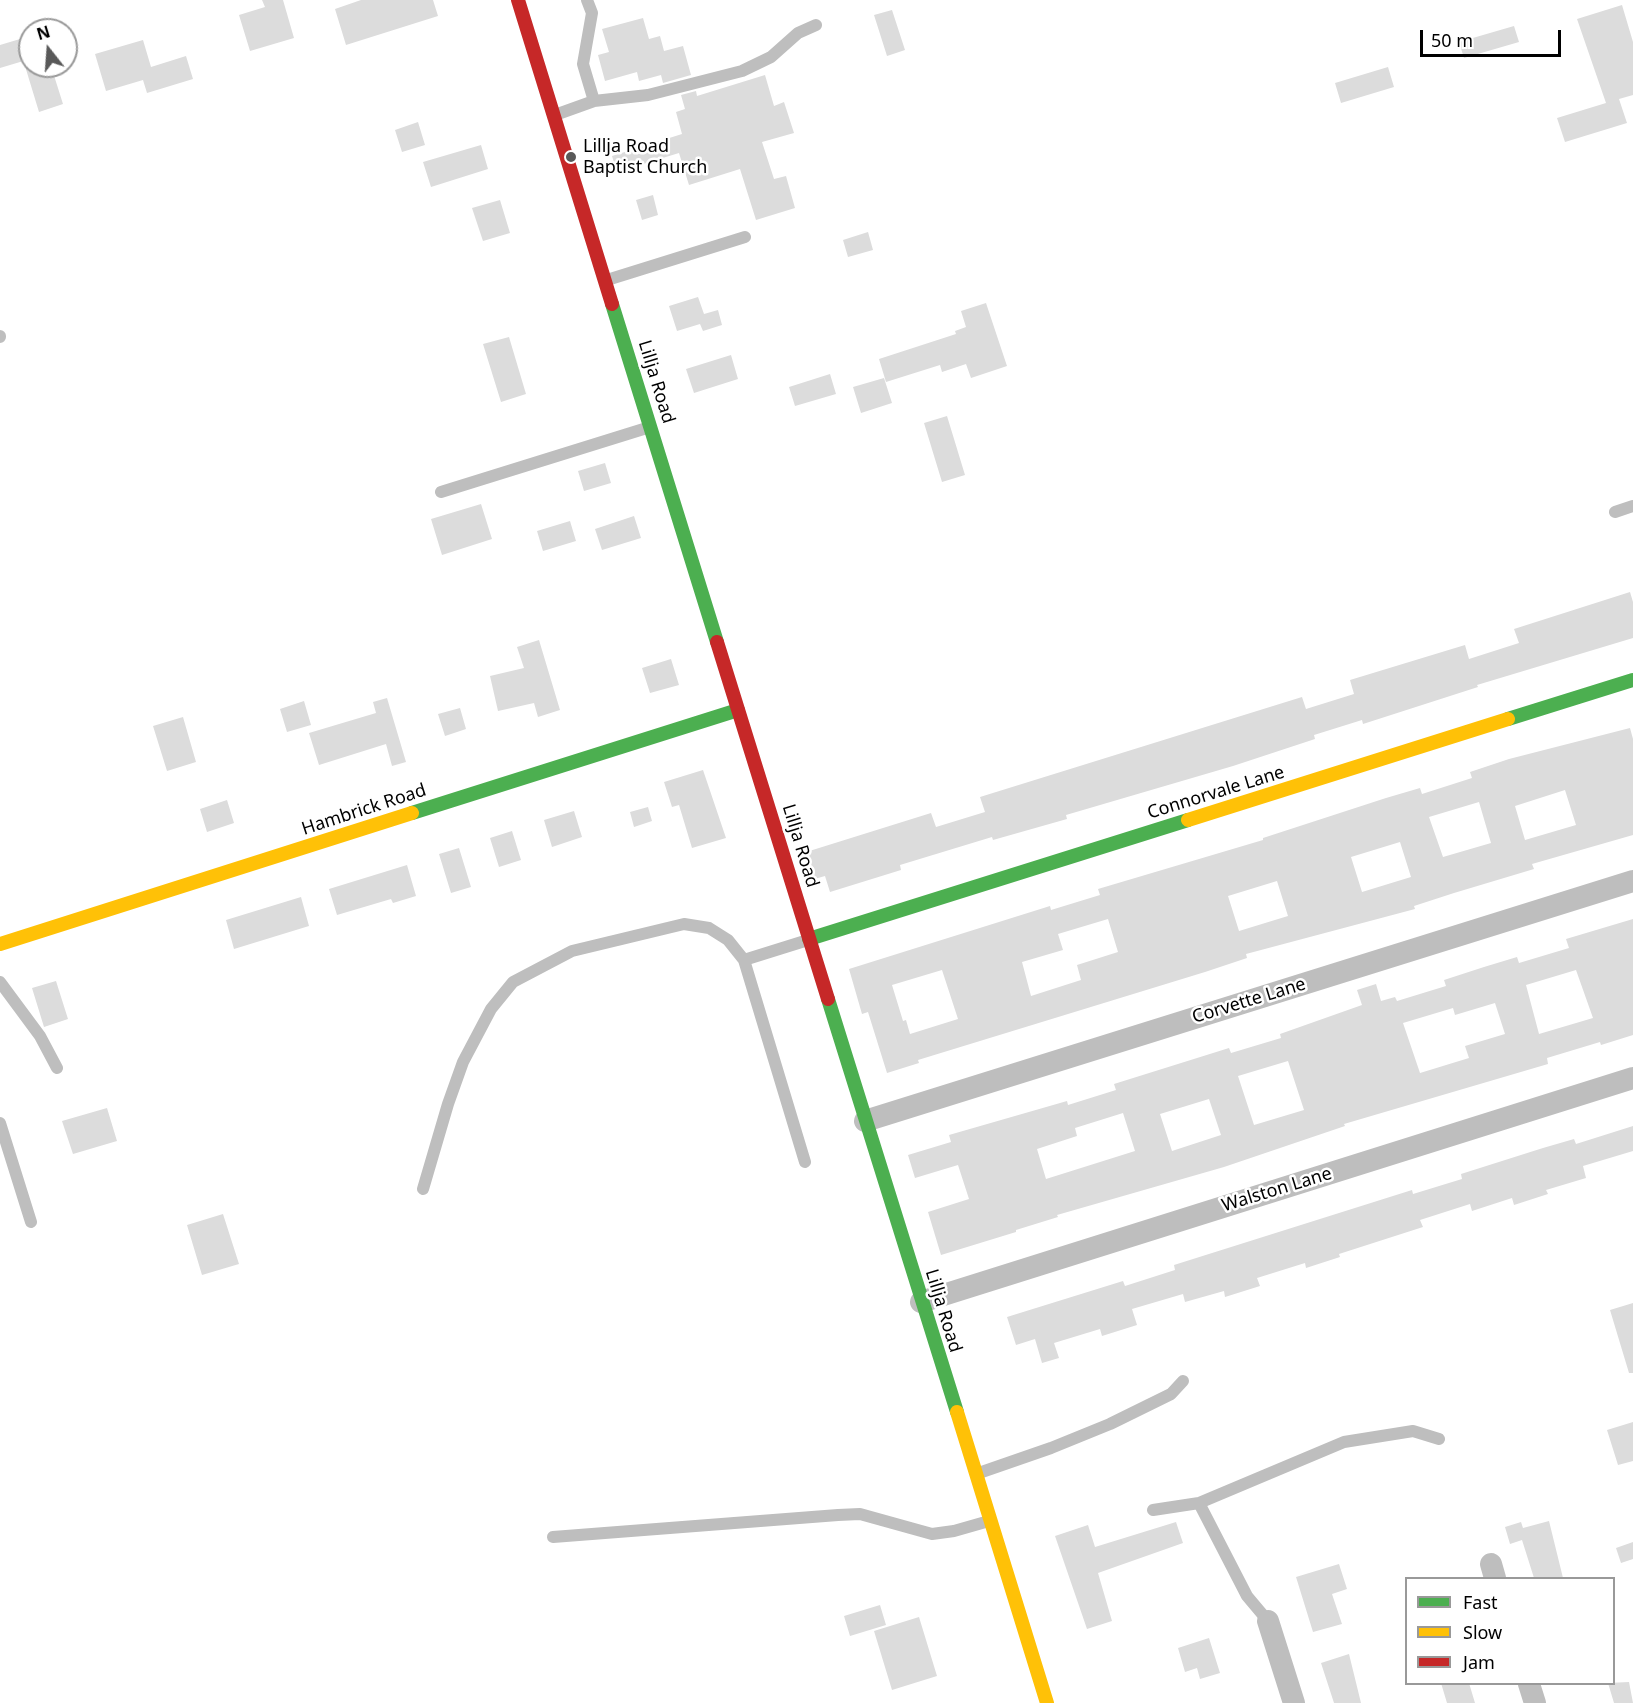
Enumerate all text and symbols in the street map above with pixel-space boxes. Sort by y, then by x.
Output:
north arrow [18,18,78,78]
scale bar [1423,18,1564,56]
text: N [34,20,53,45]
text: 50 m [1431,28,1473,52]
place label: Lillja Road Baptist Church [583,136,707,178]
marker: Lillja Road Baptist Church [564,150,578,164]
street label: Lillja Road [633,338,679,426]
street label: Connorvale Lane [1145,762,1287,824]
street label: Hambrick Road [299,780,429,840]
street label: Lillja Road [777,802,823,890]
street label: Corvette Lane [1190,973,1308,1029]
street label: Walston Lane [1219,1163,1335,1217]
street label: Lillja Road [920,1267,966,1355]
legend [1405,1577,1615,1685]
text: Fast [1463,1590,1498,1614]
text: Slow [1463,1620,1502,1644]
text: Jam [1463,1650,1495,1674]

